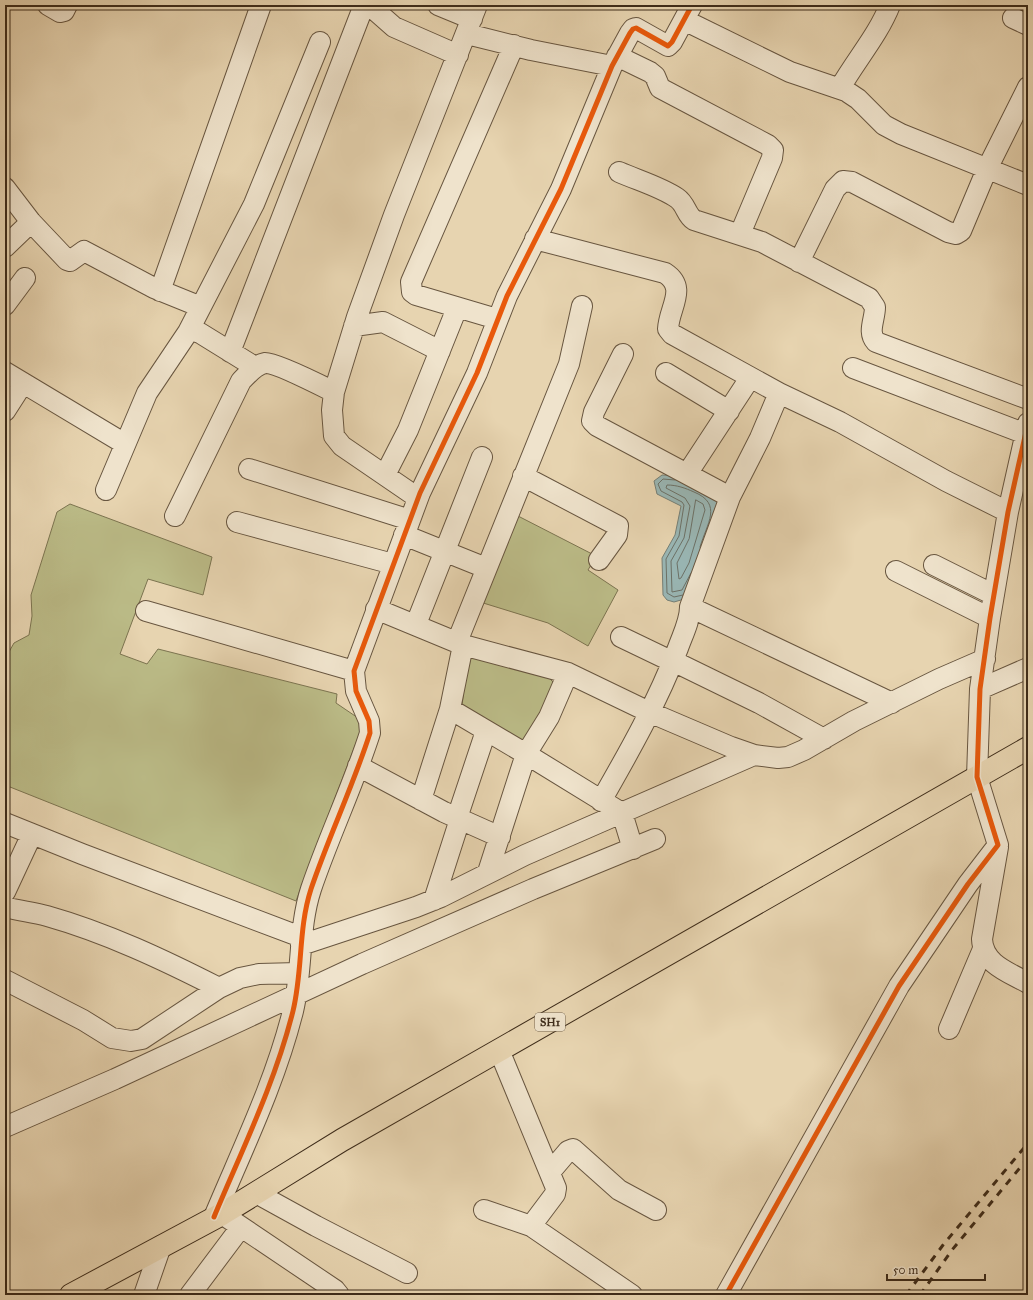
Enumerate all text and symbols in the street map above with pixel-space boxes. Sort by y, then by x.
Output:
road number: SH1 [535,1013,565,1031]
scale bar [887,1256,985,1282]
text: 50 m [893,1263,918,1277]

